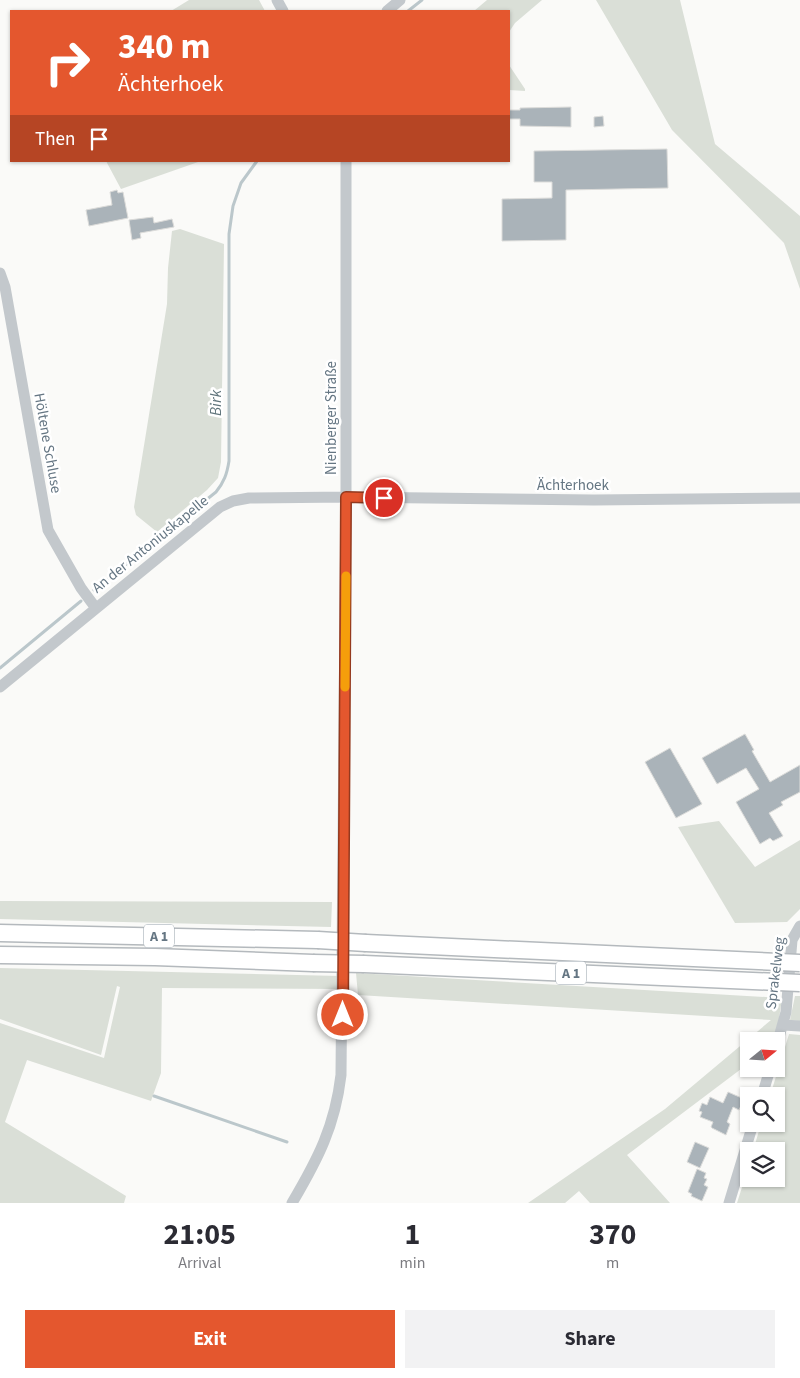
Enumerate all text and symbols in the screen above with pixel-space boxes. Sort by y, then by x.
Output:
text: 340 m [118,22,210,72]
icon: right [35,30,100,95]
text: Ächterhoek [118,68,223,100]
icon: arrive [85,125,113,153]
text: Then [35,126,75,153]
street label: Nienberger Straße [321,361,342,475]
water label: Birk [205,390,227,416]
street label: Höltene Schluse [28,391,67,495]
street label: Ächterhoek [537,475,609,496]
pin [363,477,405,519]
icon: arrive [370,484,398,512]
street label: An der Antoniuskapelle [87,491,213,598]
road number: A 1 [144,924,174,948]
street label: Sprakelweg [761,935,790,1010]
road number: A 1 [556,961,586,984]
position arrow [316,988,368,1040]
north arrow [740,1032,785,1078]
map controls [740,1032,785,1187]
button: search [740,1087,785,1132]
button: layers [740,1142,785,1187]
text: 21:05 [164,1213,236,1256]
text: 1 [404,1213,420,1256]
text: 370 [589,1213,636,1256]
text: Arrival [178,1252,221,1274]
text: min [399,1252,425,1274]
text: m [606,1252,619,1274]
button: Exit [25,1310,395,1368]
button: Share [405,1310,775,1368]

